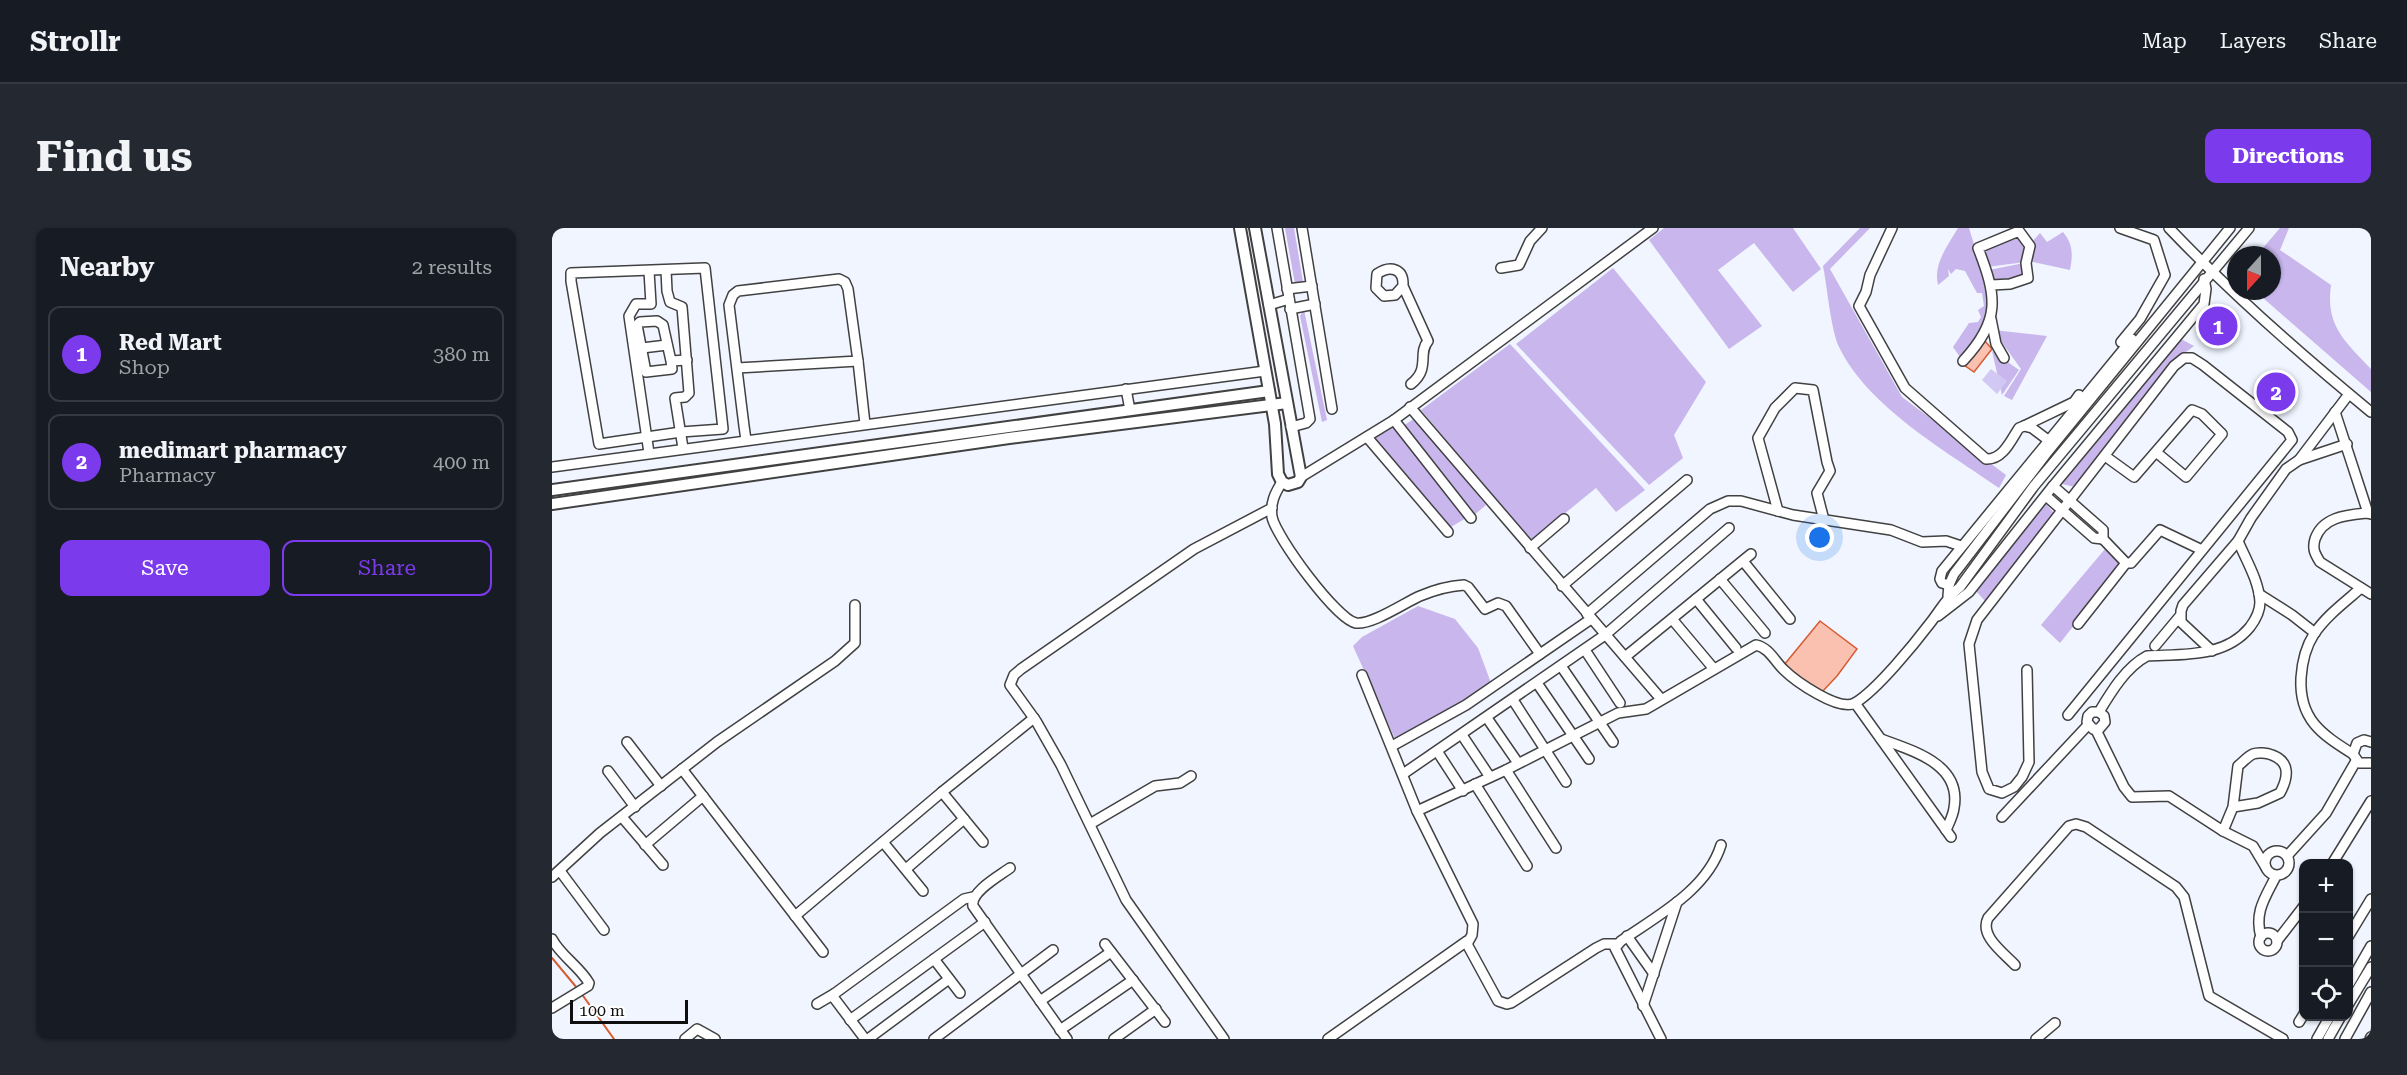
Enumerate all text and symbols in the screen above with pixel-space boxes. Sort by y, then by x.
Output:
text: Strollr [30,25,121,58]
text: Map [2142,29,2187,53]
text: Layers [2220,29,2286,53]
text: Share [2319,29,2377,53]
button: Directions [2205,129,2371,183]
text: Find us [36,132,193,181]
north arrow [2227,246,2281,300]
text: Nearby [60,252,154,282]
text: 2 results [412,255,492,279]
pin: 1 [2198,304,2238,348]
text: Red Mart [119,330,222,355]
text: 1 [76,342,87,366]
text: 380 m [433,342,490,366]
text: Shop [119,355,170,379]
pin: 2 [2256,370,2296,414]
text: medimart pharmacy [119,438,347,463]
text: 2 [76,450,87,474]
text: 400 m [433,450,490,474]
text: Pharmacy [119,463,216,487]
your location [1805,523,1834,552]
button: Save [60,540,270,596]
button: Share [282,540,492,596]
map controls [2299,859,2353,1021]
button: + [2299,859,2353,913]
button: − [2299,913,2353,967]
button: locate [2299,967,2353,1021]
scale bar [570,997,688,1024]
text: 100 m [579,1001,625,1020]

